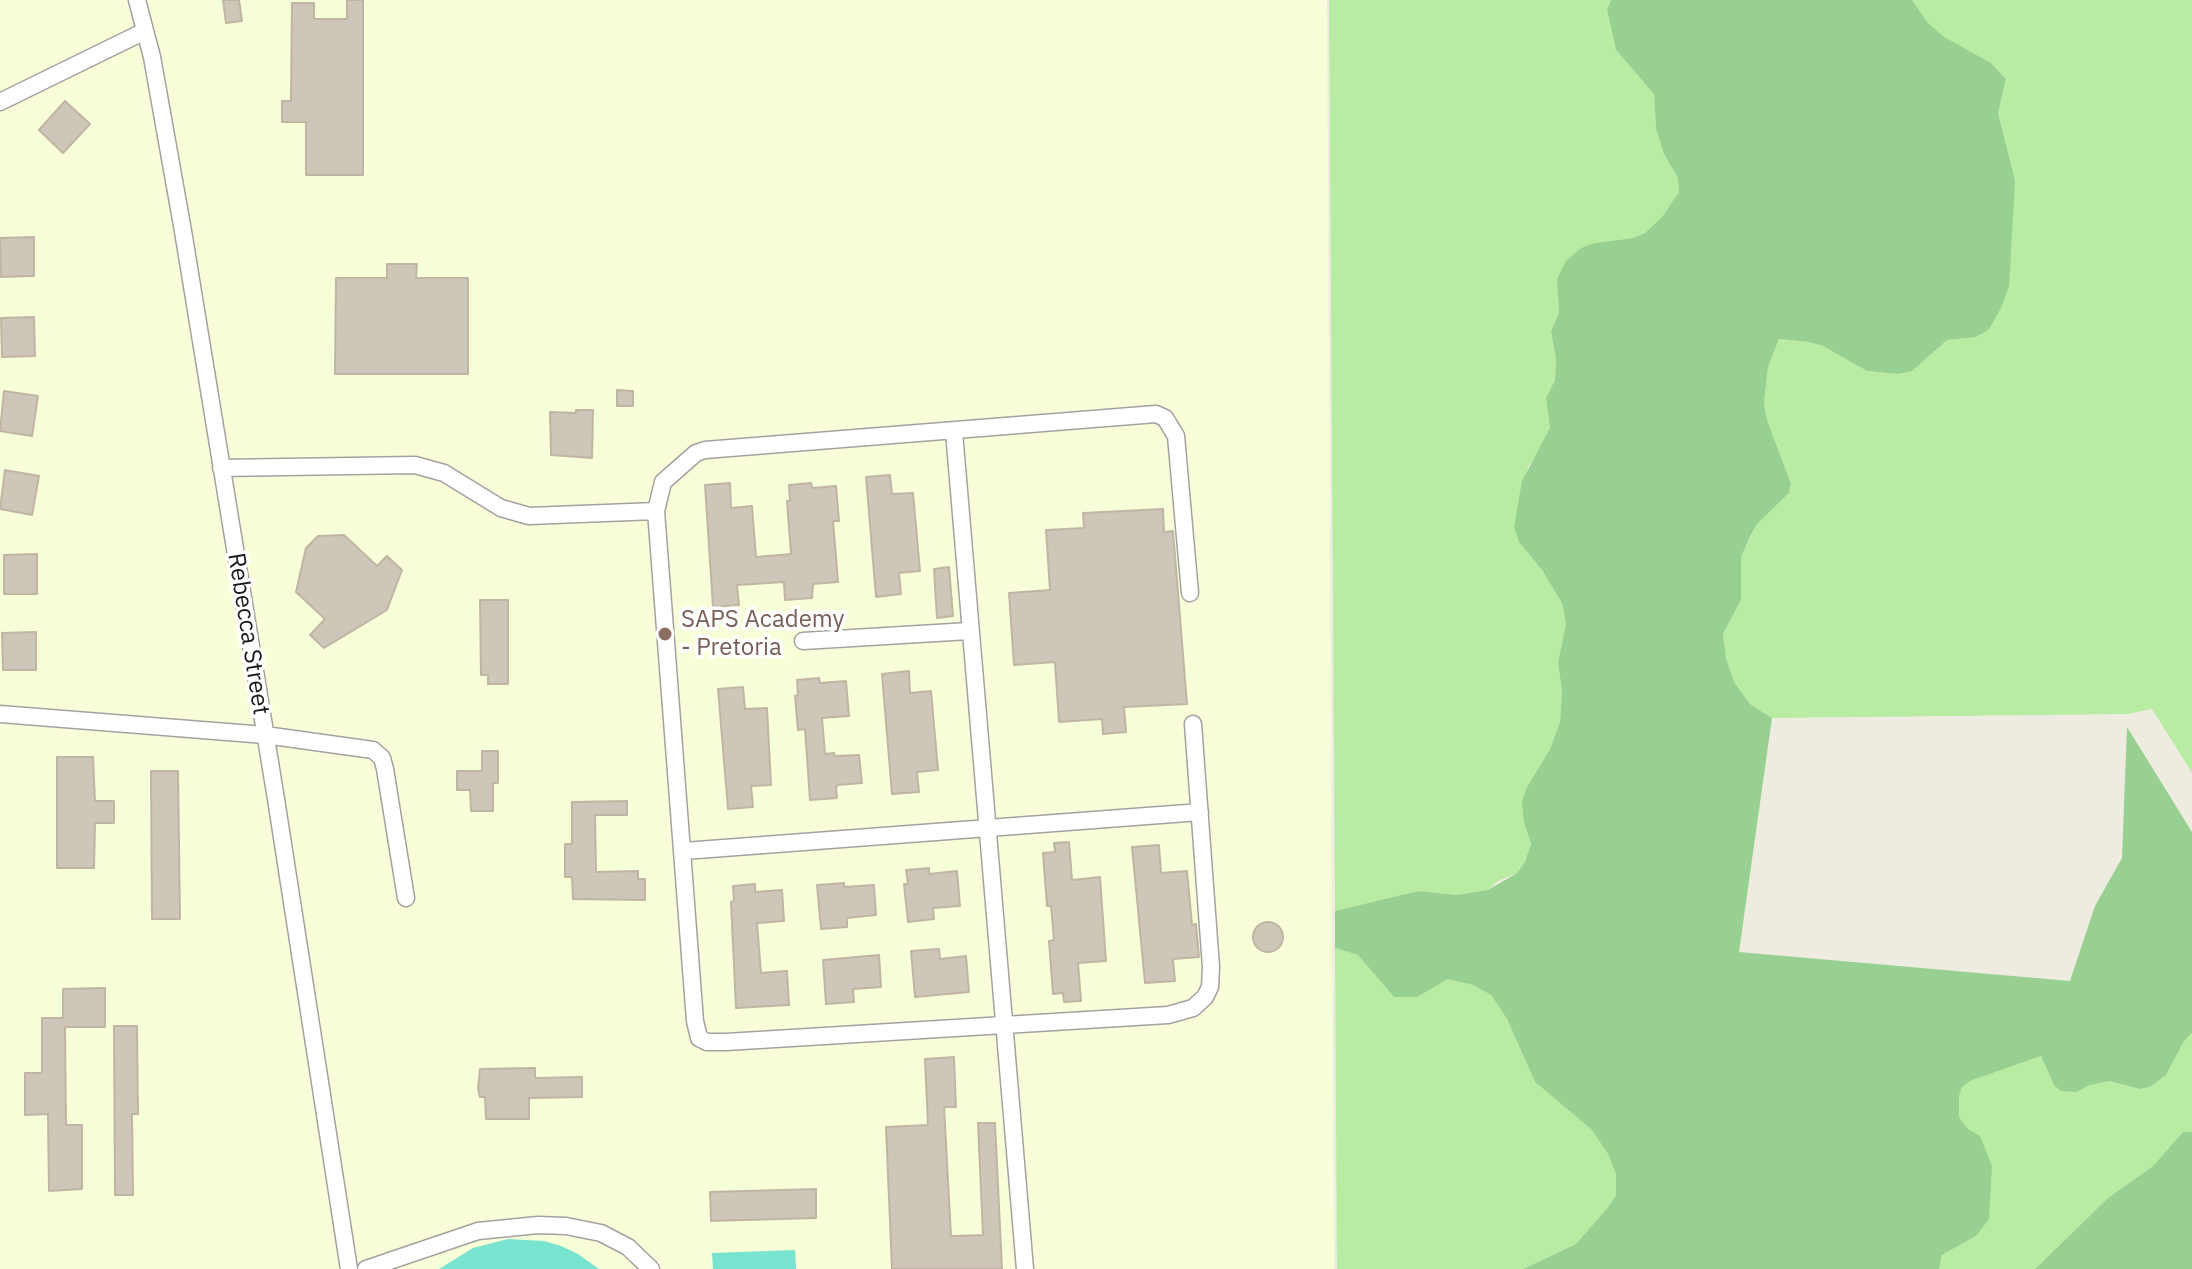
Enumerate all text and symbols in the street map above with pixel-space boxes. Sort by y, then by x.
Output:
street label: Rebecca Street [221,551,275,717]
place label: SAPS Academy - Pretoria [681,606,845,662]
marker: SAPS Academy - Pretoria [656,625,674,643]

